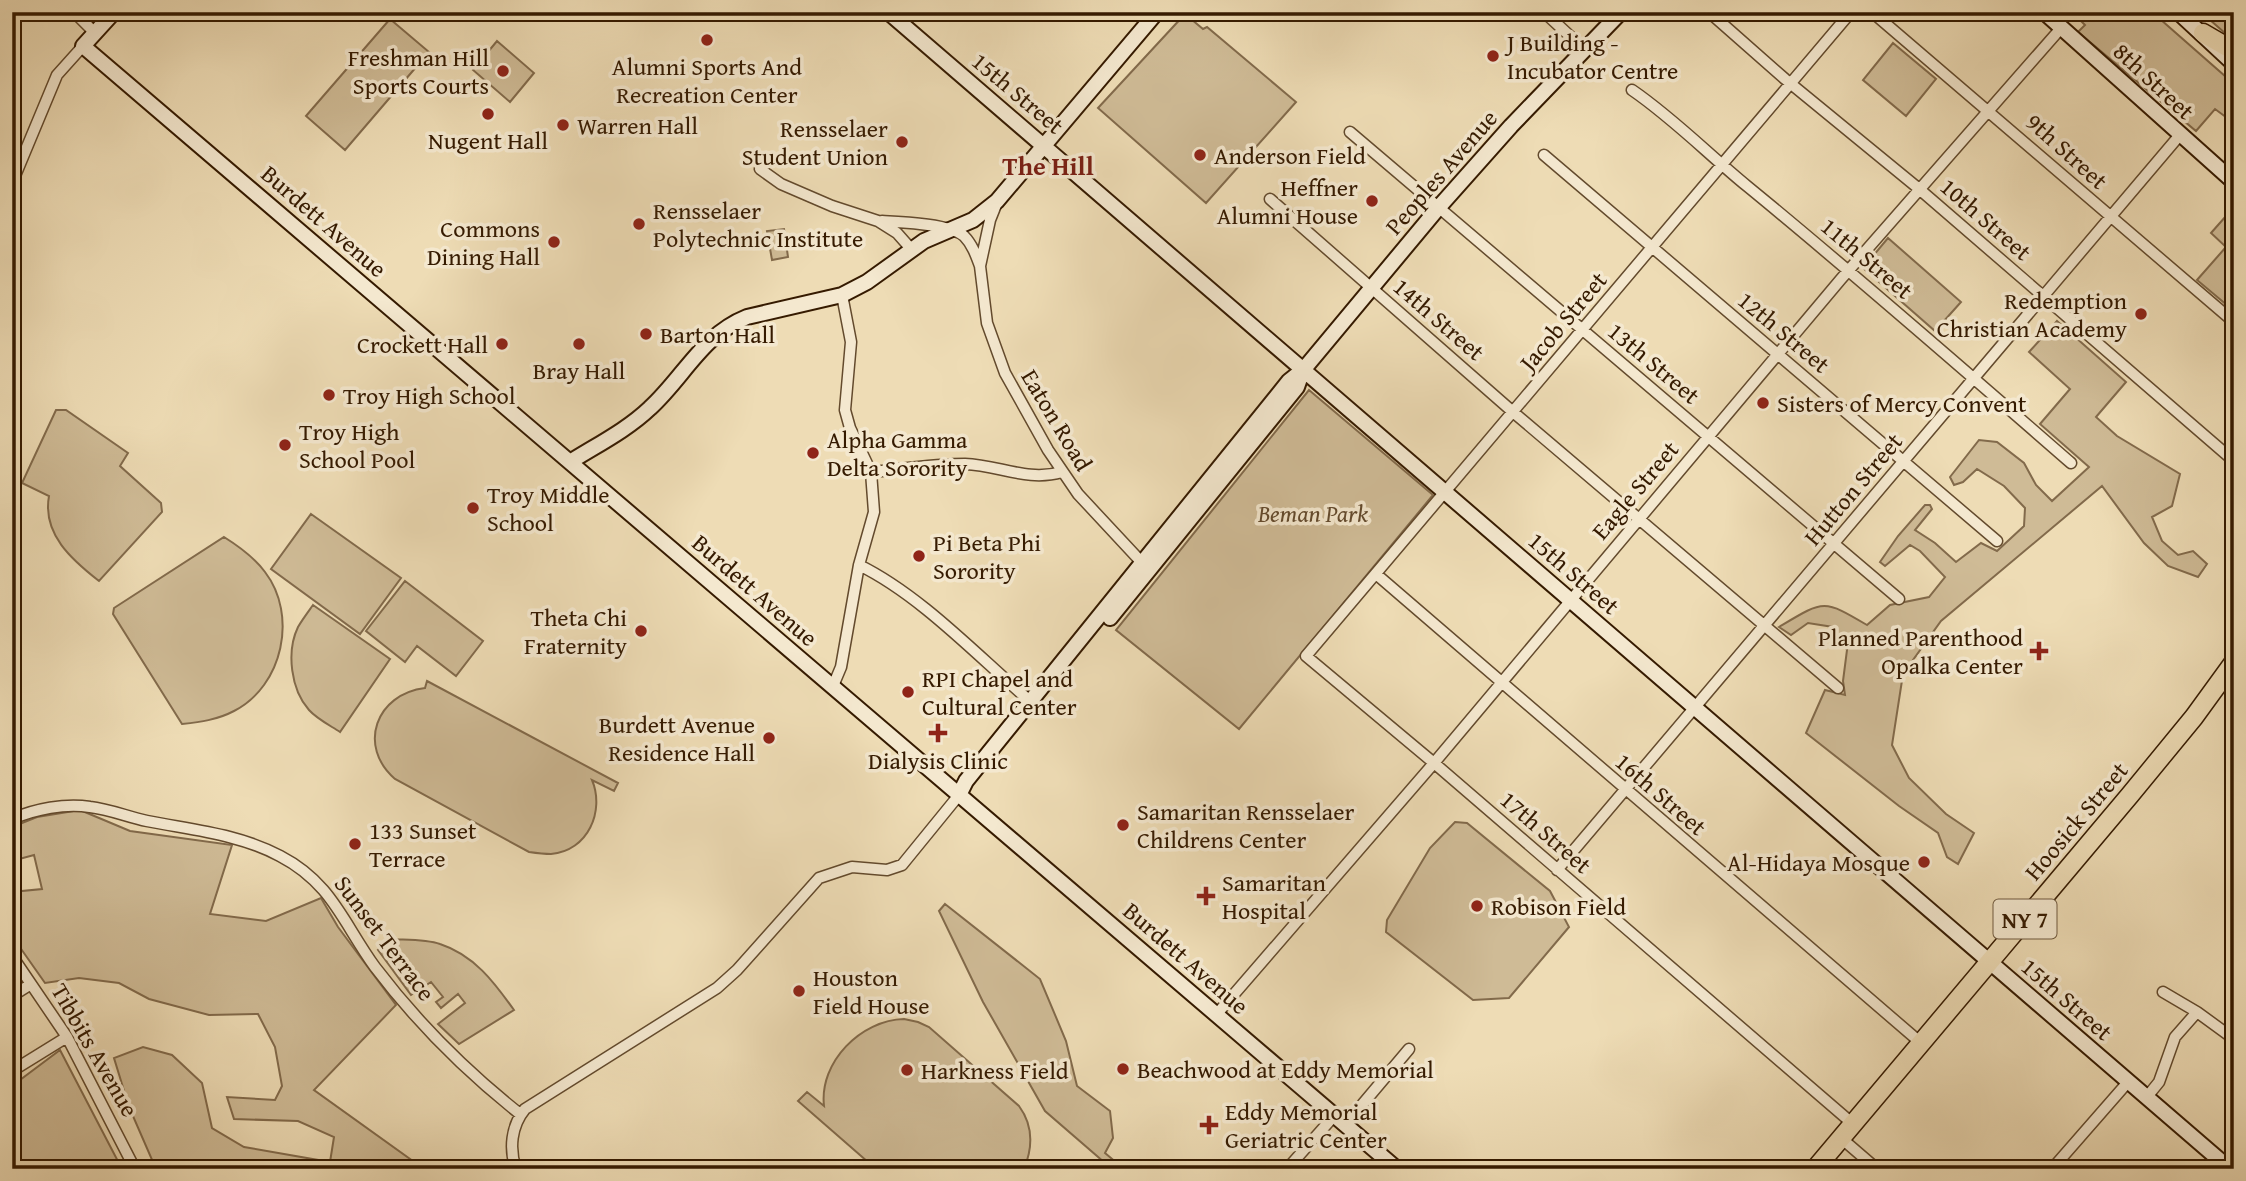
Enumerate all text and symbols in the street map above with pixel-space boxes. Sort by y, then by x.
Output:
place label: J Building - Incubator Centre [1504,25,1678,88]
marker: Alumni Sports And Recreation Center [699,32,715,48]
street label: 8th Street [2106,34,2203,128]
place label: Freshman Hill Sports Courts [348,40,489,103]
street label: 15th Street [964,44,1072,142]
marker: J Building - Incubator Centre [1485,48,1501,64]
place label: Alumni Sports And Recreation Center [612,49,802,112]
marker: Freshman Hill Sports Courts [495,63,511,79]
street label: Peoples Avenue [1377,102,1505,242]
street label: 9th Street [2018,105,2116,198]
marker: Nugent Hall [480,106,496,122]
place label: Warren Hall [577,108,698,143]
place label: Rensselaer Student Union [742,111,889,174]
marker: Warren Hall [555,117,571,133]
place label: Nugent Hall [428,123,548,158]
marker: Rensselaer Student Union [894,134,910,150]
place label: Anderson Field [1214,138,1366,173]
district label: The Hill [1002,146,1094,185]
marker: Anderson Field [1192,147,1208,163]
street label: Burdett Avenue [254,157,394,285]
street label: 10th Street [1933,169,2040,269]
place label: Heffner Alumni House [1217,170,1358,233]
place label: Rensselaer Polytechnic Institute [653,193,863,256]
marker: Heffner Alumni House [1364,193,1380,209]
street label: 11th Street [1813,209,1921,307]
place label: Commons Dining Hall [427,211,540,274]
marker: Rensselaer Polytechnic Institute [631,216,647,232]
marker: Commons Dining Hall [546,234,562,250]
street label: Jacob Street [1509,263,1615,381]
street label: 14th Street [1386,269,1493,369]
street label: 12th Street [1730,283,1838,381]
place label: Redemption Christian Academy [1937,283,2128,346]
marker: Redemption Christian Academy [2133,306,2149,322]
street label: 13th Street [1600,314,1708,412]
place label: Barton Hall [660,317,775,352]
marker: Barton Hall [638,326,654,342]
place label: Crockett Hall [357,327,488,362]
marker: Crockett Hall [494,336,510,352]
marker: Bray Hall [571,336,587,352]
place label: Bray Hall [533,353,626,388]
street label: Eaton Road [1013,362,1101,478]
place label: Troy High School [343,378,516,413]
place label: Sisters of Mercy Convent [1777,386,2027,421]
marker: Troy High School [321,387,337,403]
marker: Sisters of Mercy Convent [1755,395,1771,411]
place label: Troy High School Pool [299,414,415,477]
place label: Alpha Gamma Delta Sorority [827,422,968,485]
street label: Hutton Street [1795,425,1911,553]
street label: Eagle Street [1583,433,1687,547]
marker: Troy High School Pool [277,437,293,453]
marker: Alpha Gamma Delta Sorority [805,445,821,461]
place label: Troy Middle School [487,477,610,540]
park label: Beman Park [1257,496,1368,531]
marker: Troy Middle School [465,500,481,516]
street label: 15th Street [1521,523,1628,623]
place label: Pi Beta Phi Sorority [933,525,1041,588]
street label: Burdett Avenue [685,526,825,654]
marker: Pi Beta Phi Sorority [911,548,927,564]
place label: Theta Chi Fraternity [524,600,627,663]
place label: Planned Parenthood Opalka Center [1818,620,2023,683]
marker: Theta Chi Fraternity [633,623,649,639]
marker: Planned Parenthood Opalka Center [2029,641,2049,661]
place label: RPI Chapel and Cultural Center [922,661,1077,724]
marker: RPI Chapel and Cultural Center [900,684,916,700]
place label: Burdett Avenue Residence Hall [599,707,755,770]
marker: Dialysis Clinic [928,723,948,743]
marker: Burdett Avenue Residence Hall [761,730,777,746]
place label: Dialysis Clinic [868,743,1008,778]
street label: 16th Street [1608,744,1715,844]
street label: Hoosick Street [2016,754,2136,888]
street label: 17th Street [1493,782,1600,882]
place label: Samaritan Rensselaer Childrens Center [1137,794,1354,857]
place label: 133 Sunset Terrace [369,813,477,876]
marker: Samaritan Rensselaer Childrens Center [1115,817,1131,833]
marker: 133 Sunset Terrace [347,836,363,852]
place label: Al-Hidaya Mosque [1727,845,1910,880]
marker: Al-Hidaya Mosque [1916,854,1932,870]
place label: Samaritan Hospital [1222,865,1326,928]
street label: Sunset Terrace [326,868,444,1008]
marker: Samaritan Hospital [1196,886,1216,906]
place label: Robison Field [1491,889,1626,924]
street label: Burdett Avenue [1116,894,1256,1022]
marker: Robison Field [1469,898,1485,914]
road number: NY 7 [1994,900,2056,938]
street label: 15th Street [2014,949,2121,1049]
place label: Houston Field House [813,960,929,1023]
street label: Tibbits Avenue [43,977,147,1123]
marker: Houston Field House [791,983,807,999]
place label: Beachwood at Eddy Memorial [1137,1052,1434,1087]
place label: Harkness Field [921,1053,1069,1088]
marker: Beachwood at Eddy Memorial [1115,1061,1131,1077]
marker: Harkness Field [899,1062,915,1078]
place label: Eddy Memorial Geriatric Center [1225,1094,1387,1157]
marker: Eddy Memorial Geriatric Center [1199,1115,1219,1135]

